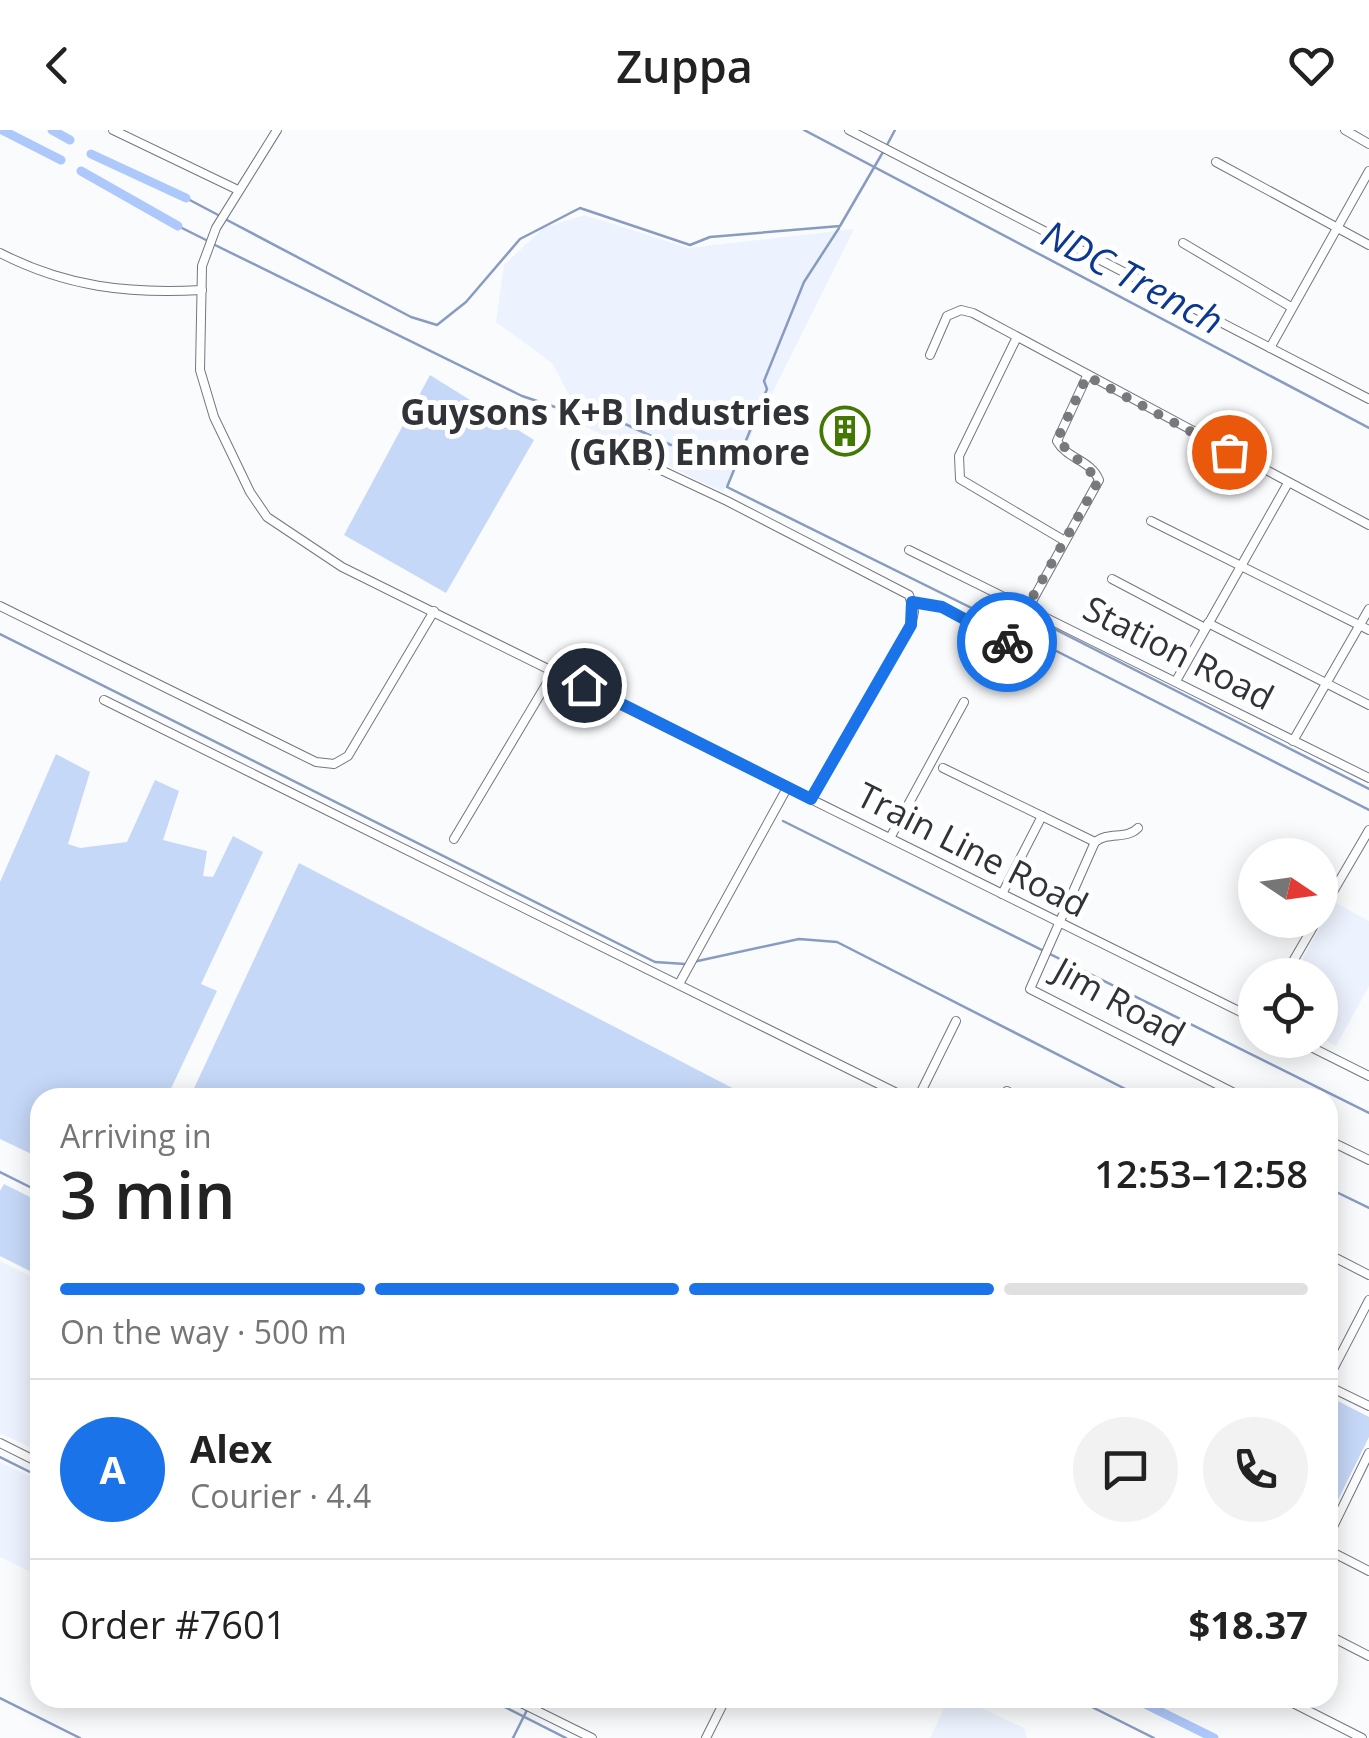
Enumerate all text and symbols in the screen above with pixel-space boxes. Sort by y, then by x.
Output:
text: Zuppa [616,35,753,96]
icon: back [30,38,85,93]
icon: heart [1284,38,1339,93]
water label: NDC Trench [1033,207,1233,345]
place label: Guysons K+B Industries (GKB) Enmore [400,388,810,475]
building icon: Guysons K+B Industries (GKB) Enmore [819,405,871,457]
pin [1187,410,1272,495]
icon: bag [1202,425,1257,480]
street label: Station Road [1076,584,1282,720]
courier [957,592,1057,692]
icon: bike [980,615,1035,670]
pin [542,643,627,728]
icon: home [557,658,612,713]
street label: Train Line Road [850,771,1096,927]
north arrow [1238,838,1338,938]
map controls [1238,838,1338,1058]
street label: Jim Road [1043,944,1194,1056]
button: locate [1238,958,1338,1058]
text: Arriving in [60,1114,212,1157]
text: 12:53–12:58 [1094,1147,1308,1199]
text: 3 min [60,1150,235,1238]
text: On the way · 500 m [60,1310,347,1353]
button: chat [1073,1417,1178,1522]
button: phone [1203,1417,1308,1522]
text: Alex [190,1422,272,1474]
text: A [99,1443,126,1495]
text: Courier · 4.4 [190,1474,371,1517]
text: Order #7601 [60,1598,287,1650]
text: $18.37 [1189,1598,1308,1650]

